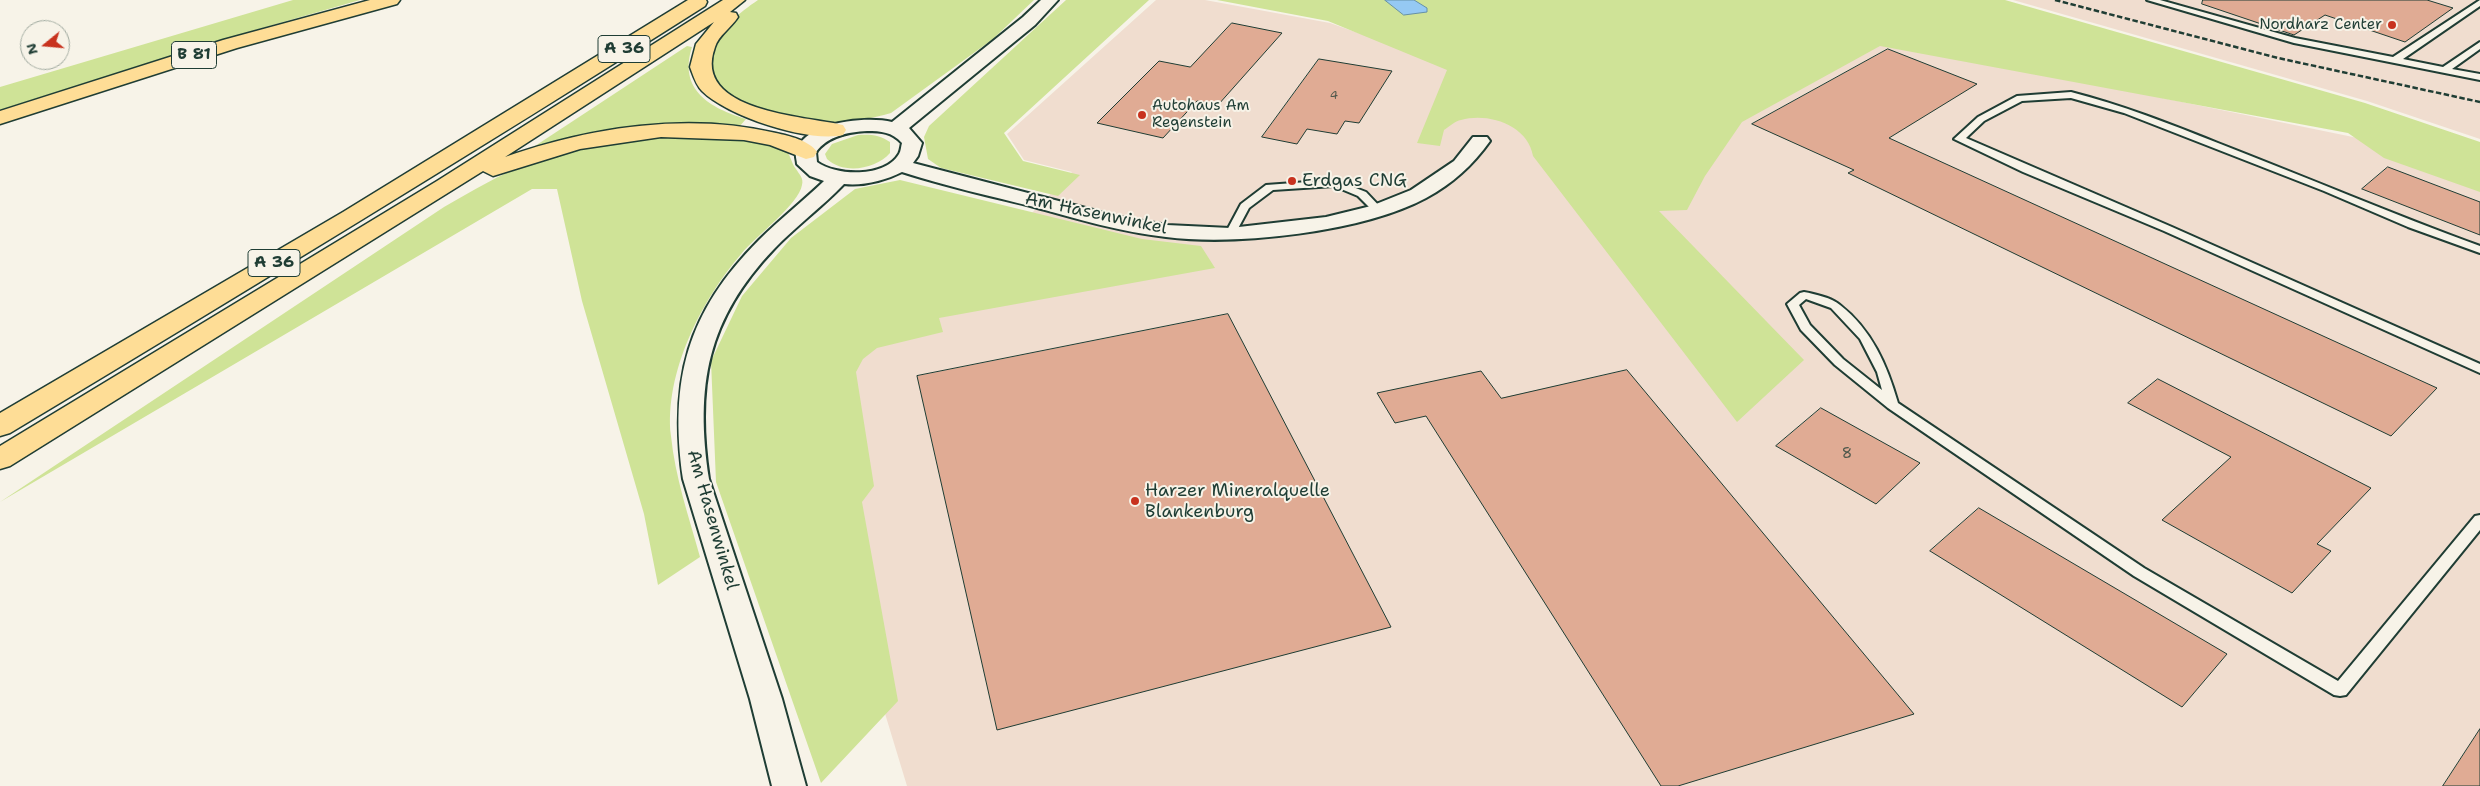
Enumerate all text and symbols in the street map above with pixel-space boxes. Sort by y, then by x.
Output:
place label: Nordharz Center [2259,16,2382,34]
marker: Nordharz Center [2386,19,2398,31]
north arrow [20,20,70,70]
road number: A 36 [598,36,650,62]
text: N [21,41,42,57]
road number: B 81 [172,42,216,68]
house number: 4 [1330,89,1338,103]
place label: Autohaus Am Regenstein [1152,97,1250,132]
marker: Autohaus Am Regenstein [1136,109,1148,121]
place label: Erdgas CNG [1302,170,1407,192]
marker: Erdgas CNG [1286,175,1298,187]
street label: Am Hasenwinkel [1023,188,1169,240]
road number: A 36 [248,250,300,276]
house number: 8 [1842,445,1852,463]
street label: Am Hasenwinkel [682,447,742,593]
place label: Harzer Mineralquelle Blankenburg [1145,480,1330,522]
marker: Harzer Mineralquelle Blankenburg [1129,495,1141,507]

